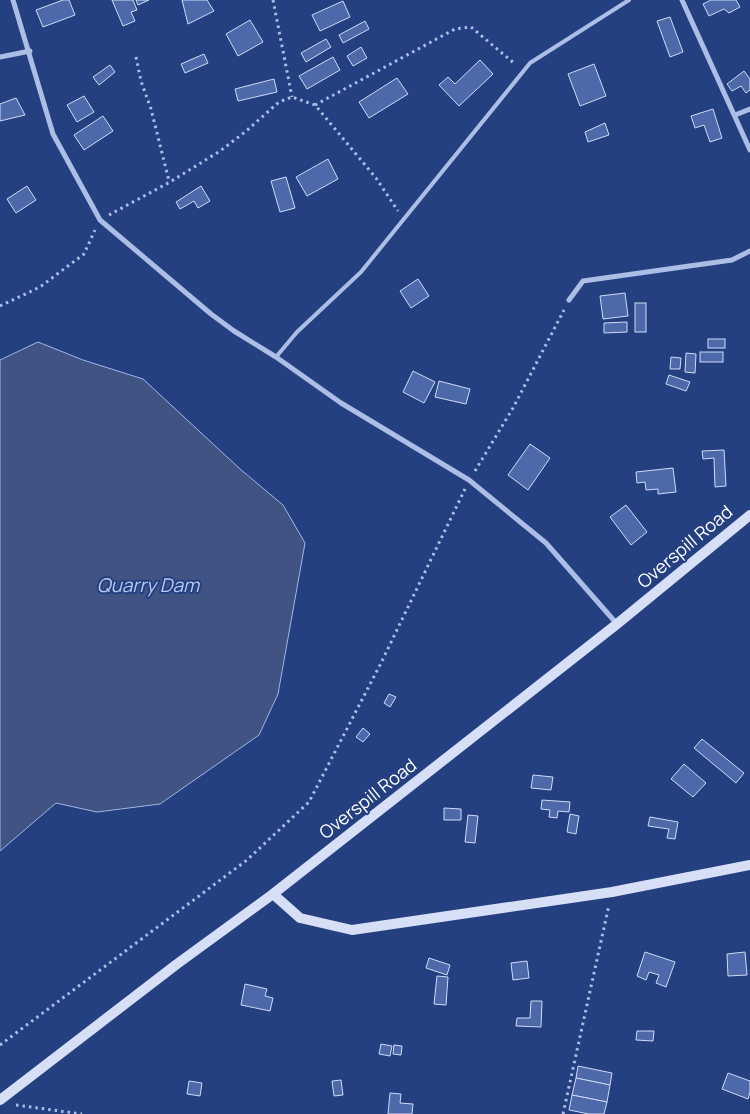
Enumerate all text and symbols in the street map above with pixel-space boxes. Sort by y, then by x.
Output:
street label: Overspill Road [632,499,737,593]
water label: Quarry Dam [97,572,201,598]
street label: Overspill Road [314,753,421,844]

